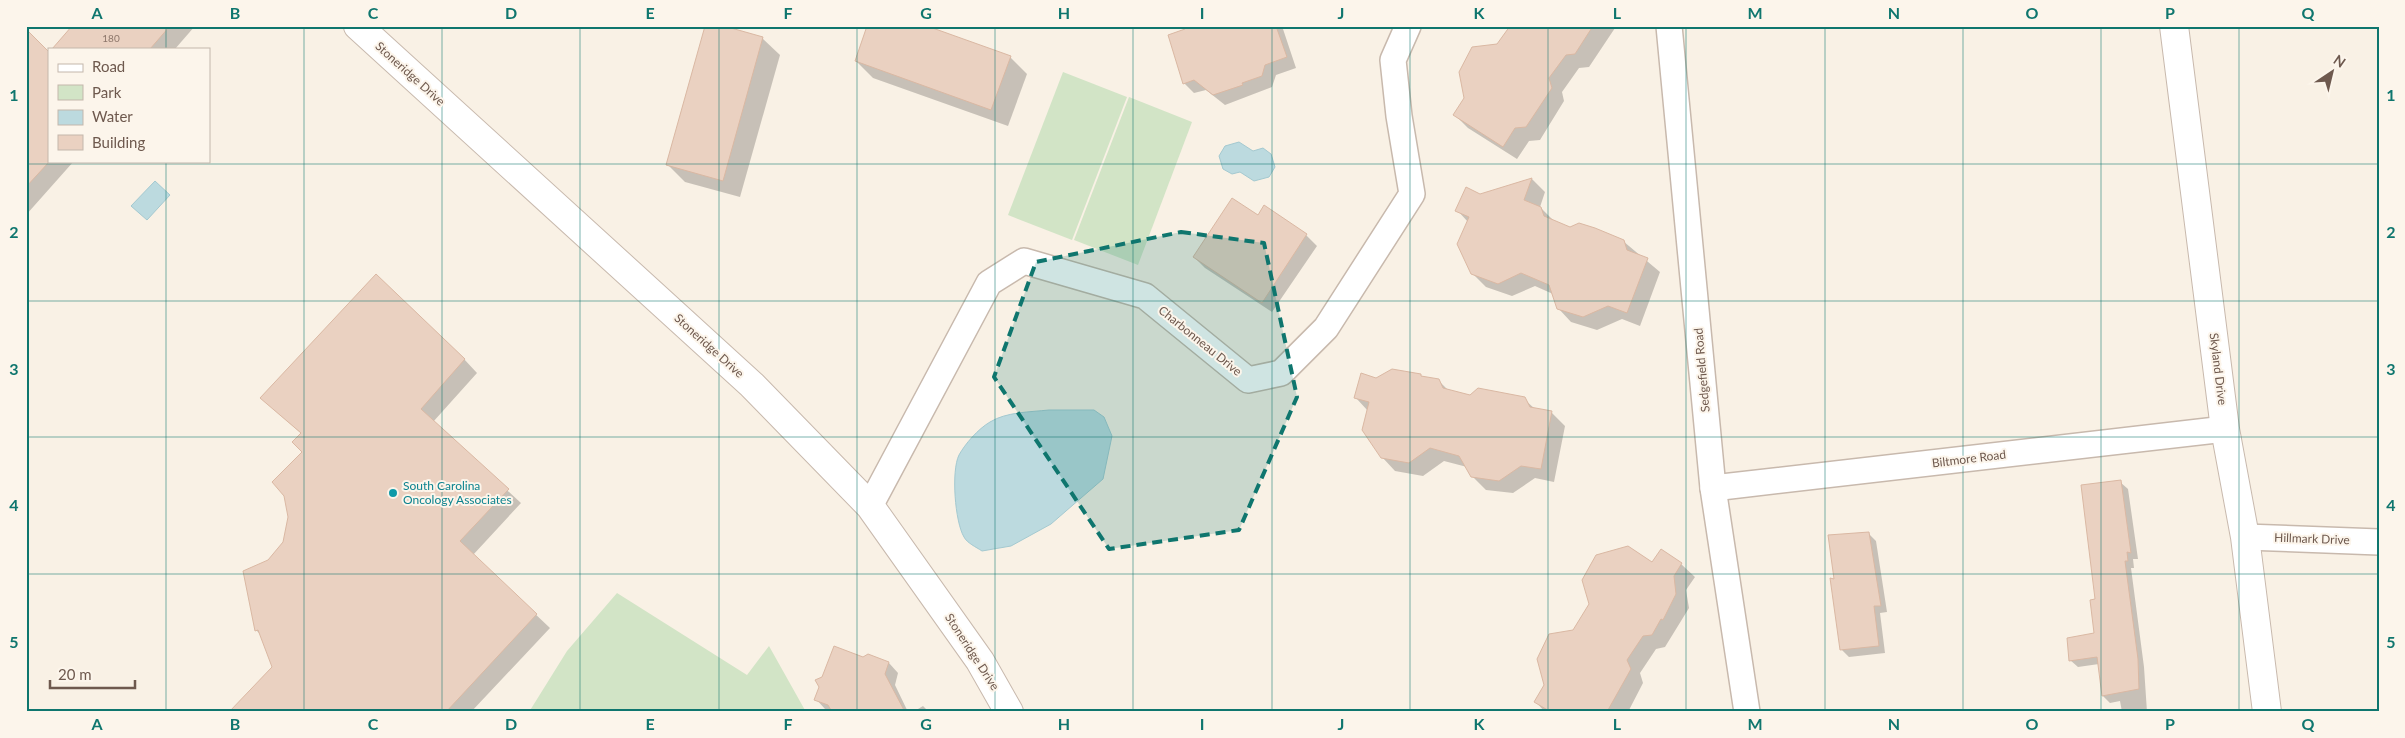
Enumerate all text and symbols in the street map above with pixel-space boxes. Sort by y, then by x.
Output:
text: A [90,3,103,22]
text: B [230,3,240,22]
text: C [368,3,379,22]
text: D [505,3,517,22]
text: E [645,3,655,22]
text: F [783,3,793,22]
text: G [920,3,932,22]
text: H [1058,3,1070,22]
text: I [1200,3,1204,22]
text: J [1338,3,1344,22]
text: K [1474,3,1486,22]
text: L [1613,3,1622,22]
text: M [1747,3,1763,22]
text: N [1888,3,1900,22]
text: O [2026,3,2039,22]
text: P [2165,3,2175,22]
text: Q [2302,3,2315,22]
house number: 180 [102,32,120,44]
street label: Stoneridge Drive [372,38,448,109]
legend [48,48,210,162]
north arrow [2308,48,2358,98]
text: N [2330,51,2349,71]
text: Road [92,57,125,75]
text: Park [92,83,122,101]
text: 1 [9,85,19,104]
text: 1 [2386,85,2396,104]
text: Water [92,107,133,125]
text: Building [92,133,145,151]
text: 2 [9,222,19,241]
text: 2 [2386,222,2396,241]
street label: Charbonneau Drive [1156,302,1245,379]
street label: Stoneridge Drive [671,310,747,381]
street label: Sedgefield Road [1690,327,1713,413]
street label: Skyland Drive [2207,332,2230,406]
text: 3 [9,359,19,378]
text: 3 [2386,359,2396,378]
street label: Biltmore Road [1931,447,2007,470]
place label: South Carolina Oncology Associates [403,478,512,507]
marker: South Carolina Oncology Associates [387,487,399,499]
text: 4 [9,495,19,514]
text: 4 [2386,495,2396,514]
street label: Hillmark Drive [2274,530,2350,547]
street label: Stoneridge Drive [942,611,1003,693]
text: 5 [9,632,19,651]
text: 5 [2386,632,2396,651]
scale bar [50,658,135,690]
text: 20 m [58,665,92,683]
text: A [90,714,103,733]
text: B [230,714,240,733]
text: C [368,714,379,733]
text: D [505,714,517,733]
text: E [645,714,655,733]
text: F [783,714,793,733]
text: G [920,714,932,733]
text: H [1058,714,1070,733]
text: I [1200,714,1204,733]
text: J [1338,714,1344,733]
text: K [1474,714,1486,733]
text: L [1613,714,1622,733]
text: M [1747,714,1763,733]
text: N [1888,714,1900,733]
text: O [2026,714,2039,733]
text: P [2165,714,2175,733]
text: Q [2302,714,2315,733]

